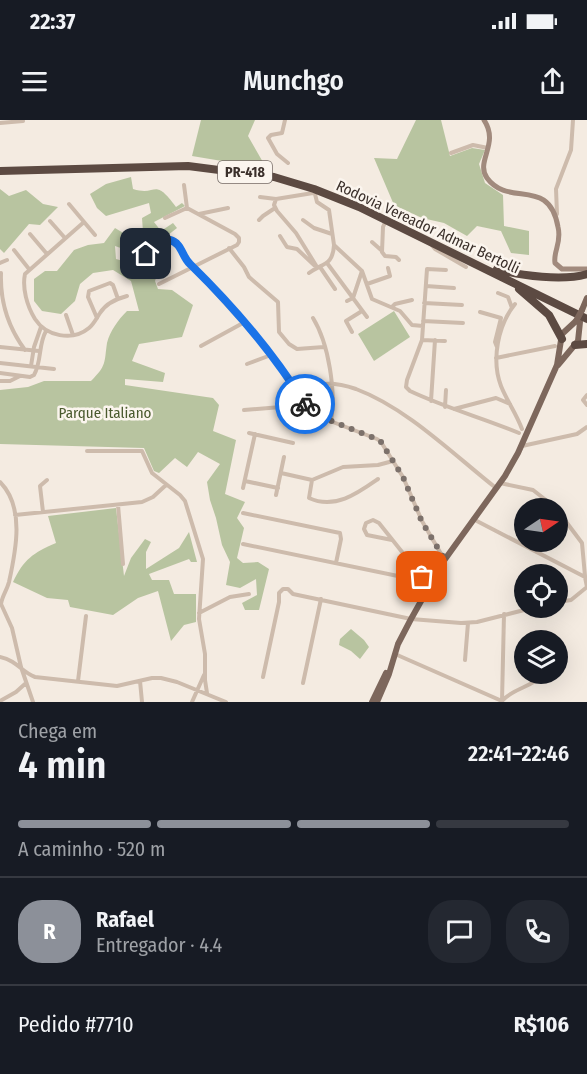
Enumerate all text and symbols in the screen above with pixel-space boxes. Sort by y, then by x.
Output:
text: 22:37 [30,8,75,35]
icon: menu [18,65,51,98]
text: Munchgo [243,65,344,97]
icon: share [536,65,569,98]
road number: PR-418 [218,161,272,183]
street label: Rodovia Vereador Admar Bertolli [333,176,523,278]
pin [120,228,171,279]
icon: home [129,237,162,270]
courier [275,374,335,434]
icon: bike [289,388,322,421]
park label: Parque Italiano [59,404,152,422]
north arrow [514,498,568,552]
map controls [514,498,568,684]
pin [396,551,447,602]
icon: bag [405,560,438,593]
button: locate [514,564,568,618]
button: layers [514,630,568,684]
text: Chega em [18,719,97,743]
text: 22:41–22:46 [468,740,569,767]
text: 4 min [18,742,107,788]
text: A caminho · 520 m [18,837,165,861]
button: chat [428,900,491,963]
button: phone [506,900,569,963]
text: Rafael [96,906,154,933]
text: R [43,918,56,945]
text: Entregador · 4.4 [96,933,222,957]
text: Pedido #7710 [18,1011,134,1038]
text: R$106 [514,1011,569,1038]

